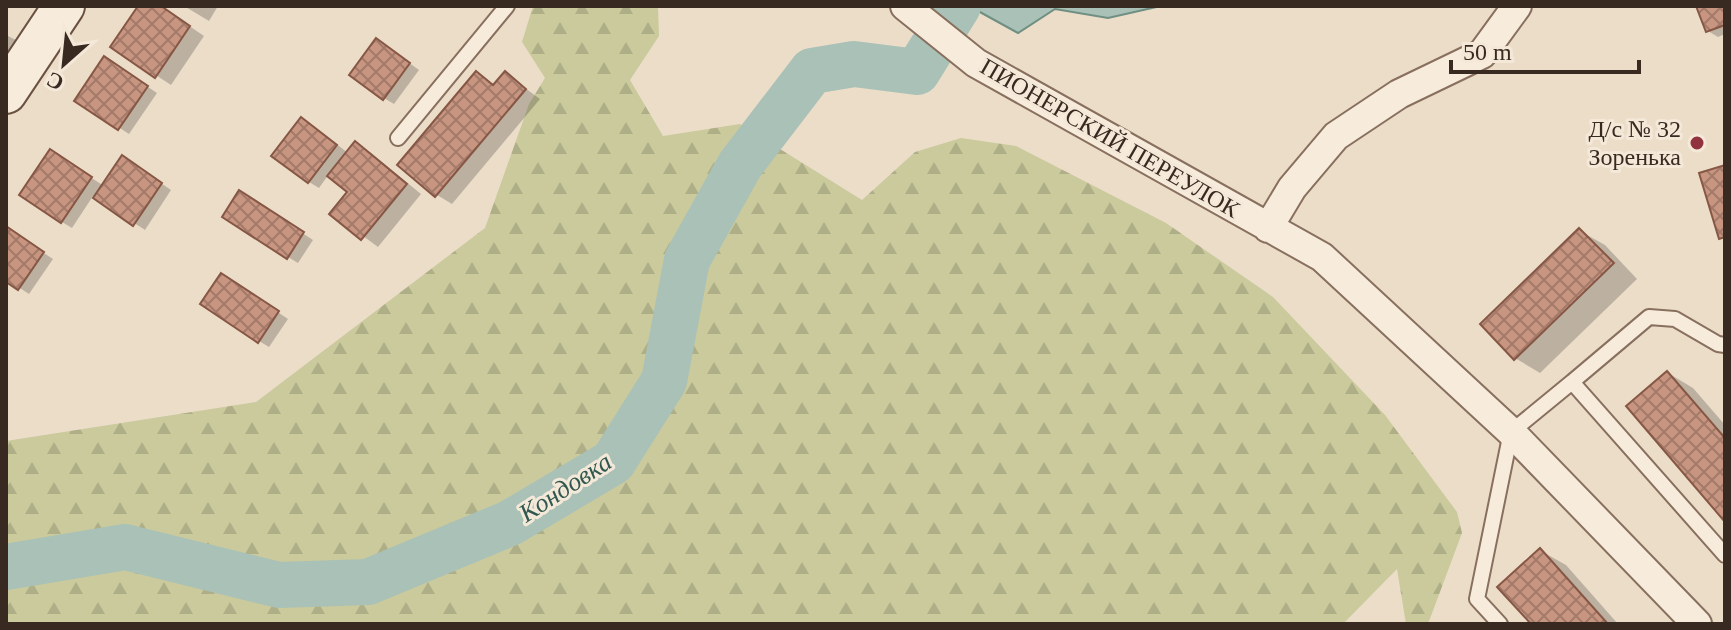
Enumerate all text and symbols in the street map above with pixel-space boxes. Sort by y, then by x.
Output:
north arrow [24,24,104,104]
scale bar [1451,24,1639,74]
text: 50 m [1463,39,1512,65]
street label: ПИОНЕРСКИЙ ПЕРЕУЛОК [976,53,1245,223]
text: С [42,67,68,96]
place label: Д/с № 32 Зоренька [1588,116,1681,170]
marker: Д/с № 32 Зоренька [1688,134,1706,152]
water label: Кондовка [513,447,617,528]

